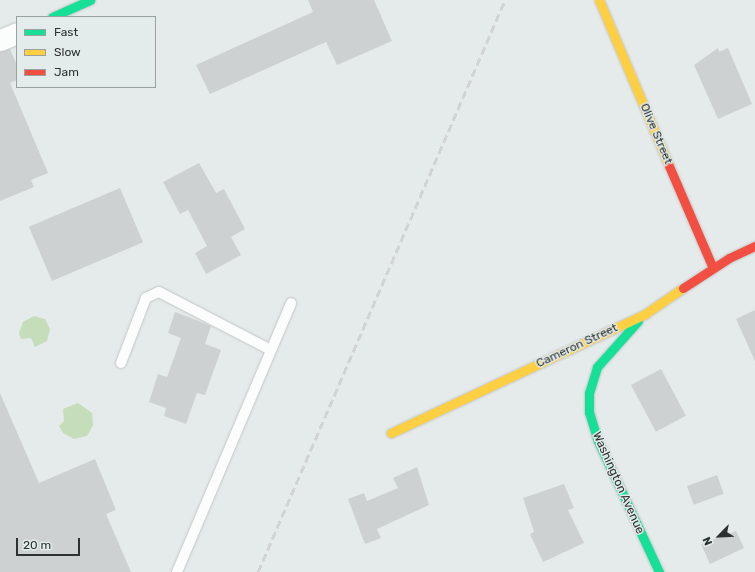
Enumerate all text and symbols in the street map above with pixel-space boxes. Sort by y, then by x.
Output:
legend [16,16,156,88]
text: Fast [54,25,78,39]
text: Slow [54,45,81,59]
text: Jam [54,65,79,79]
street label: Olive Street [637,101,675,167]
street label: Cameron Street [534,321,620,371]
street label: Washington Avenue [589,430,647,536]
north arrow [699,516,739,556]
scale bar [18,530,82,556]
text: N [700,535,715,547]
text: 20 m [23,538,51,552]

